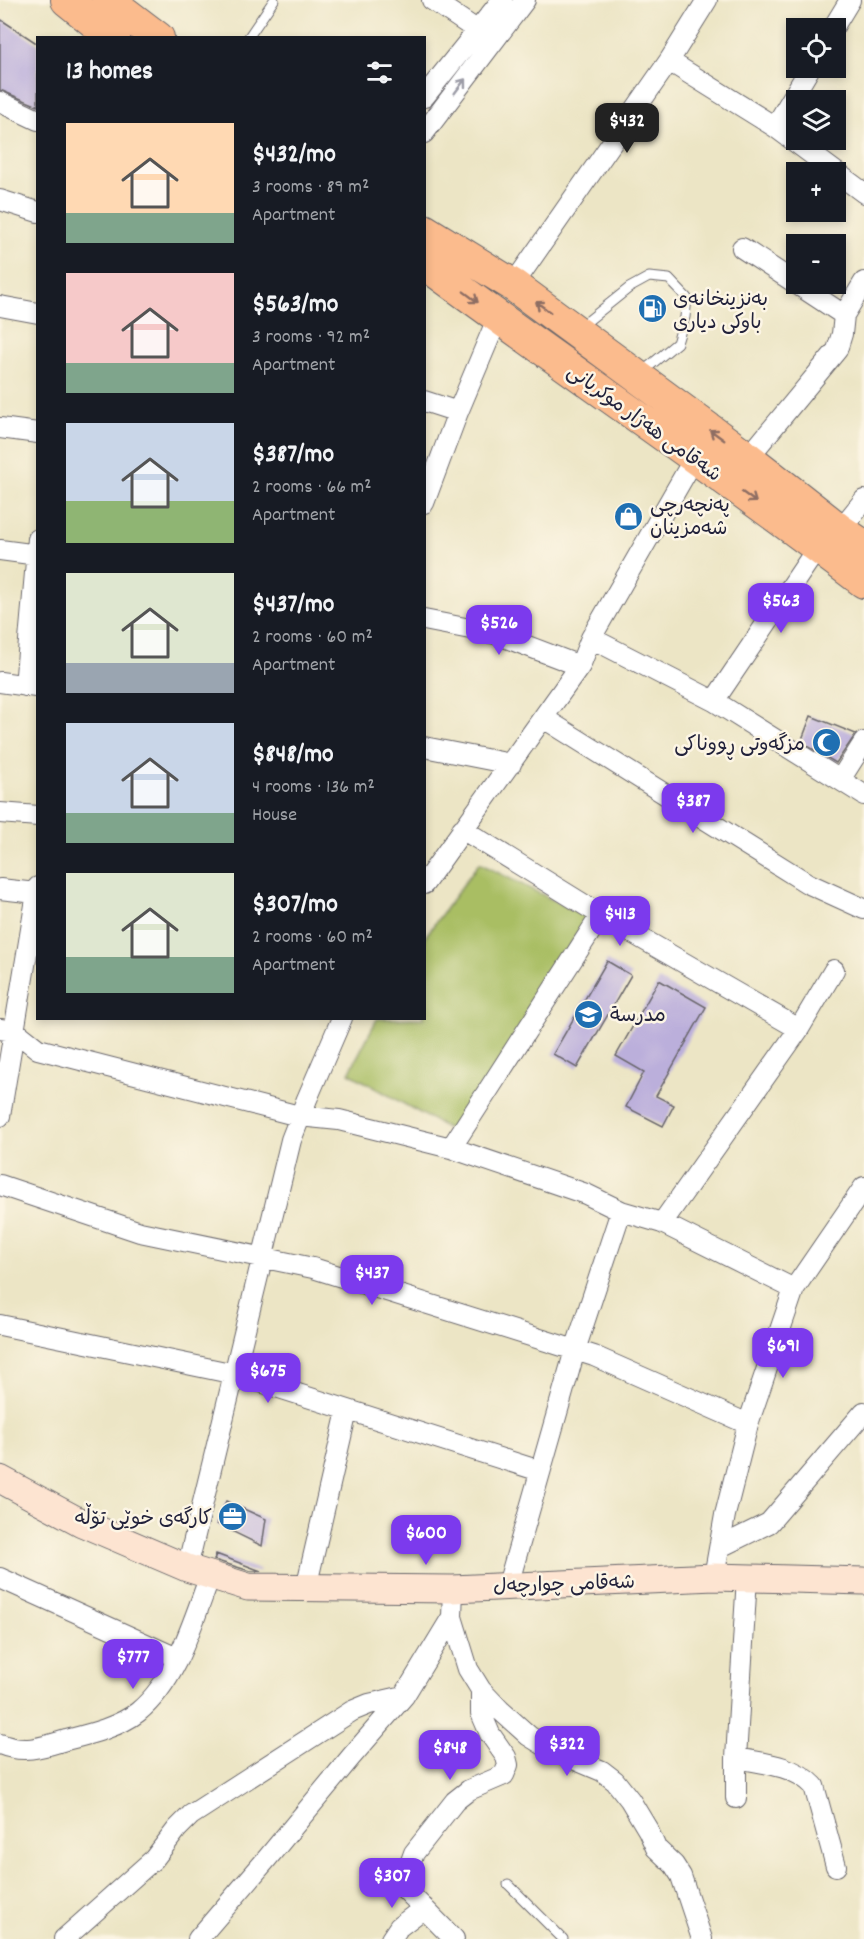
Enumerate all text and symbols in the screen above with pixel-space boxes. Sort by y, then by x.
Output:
map controls [786,18,846,294]
button: locate [786,18,846,78]
text: 13 homes [66,54,153,91]
icon: filters [363,56,396,89]
one-way arrow [453,79,466,95]
button: layers [786,90,846,150]
pin: $432 [591,103,663,154]
text: $432 [609,108,645,136]
text: $432/mo [252,137,336,174]
icon: home [114,147,186,219]
button: + [786,162,846,222]
text: 3 rooms · 89 m² [252,174,369,202]
text: Apartment [252,202,335,230]
button: − [786,234,846,294]
text: $563/mo [252,287,338,324]
place label: بەنزینخانەی باوکی دیاری [673,287,768,338]
one-way arrow [463,291,479,304]
fuel station icon: بەنزینخانەی باوکی دیاری [636,293,668,325]
icon: home [114,297,186,369]
one-way arrow [535,301,551,313]
text: 3 rooms · 92 m² [252,324,370,352]
text: Apartment [252,352,335,380]
street label: شەقامی ھەژار موکریانی [560,359,726,490]
one-way arrow [709,429,725,441]
text: $387/mo [252,437,334,474]
icon: home [114,447,186,519]
text: 2 rooms · 66 m² [252,474,372,502]
one-way arrow [741,491,757,503]
place label: پەنچەرچی شەمزینان [650,493,730,544]
shop icon: پەنچەرچی شەمزینان [613,500,645,532]
text: Apartment [252,502,335,530]
pin: $563 [745,583,817,634]
text: $437/mo [252,587,334,624]
text: $563 [762,588,800,616]
icon: home [114,597,186,669]
pin: $526 [463,605,535,656]
text: $526 [480,610,518,638]
text: 2 rooms · 60 m² [252,624,373,652]
text: Apartment [252,652,335,680]
mosque icon: مزگەوتی ڕووناکی [810,727,842,759]
place label: مزگەوتی ڕووناکی [674,732,805,760]
text: $848/mo [252,737,334,774]
icon: home [114,747,186,819]
text: 4 rooms · 136 m² [252,774,375,802]
pin: $387 [657,783,729,834]
text: $387 [676,788,710,816]
text: House [252,802,297,830]
text: $307/mo [252,887,338,924]
pin: $413 [584,896,656,947]
icon: home [114,897,186,969]
text: $413 [604,901,636,929]
text: 2 rooms · 60 m² [252,924,373,952]
text: Apartment [252,952,335,980]
school or university icon: مدرسة [573,998,605,1030]
place label: مدرسة [610,1003,666,1031]
pin: $437 [336,1255,408,1306]
text: $437 [355,1260,389,1288]
pin: $691 [747,1328,819,1379]
text: $691 [766,1333,800,1361]
pin: $675 [232,1353,304,1404]
text: $675 [250,1358,286,1386]
office icon: کارگەی خوێی تۆڵە [217,1501,249,1533]
place label: کارگەی خوێی تۆڵە [75,1503,212,1534]
pin: $600 [390,1515,462,1566]
text: $600 [405,1520,447,1548]
street label: شەقامی چوارچەل [493,1570,636,1602]
pin: $777 [97,1639,169,1690]
text: $777 [116,1644,150,1672]
pin: $322 [531,1726,603,1777]
pin: $848 [414,1730,486,1781]
text: $322 [549,1731,585,1759]
text: $848 [433,1735,467,1763]
pin: $307 [356,1858,428,1909]
text: $307 [373,1863,411,1891]

